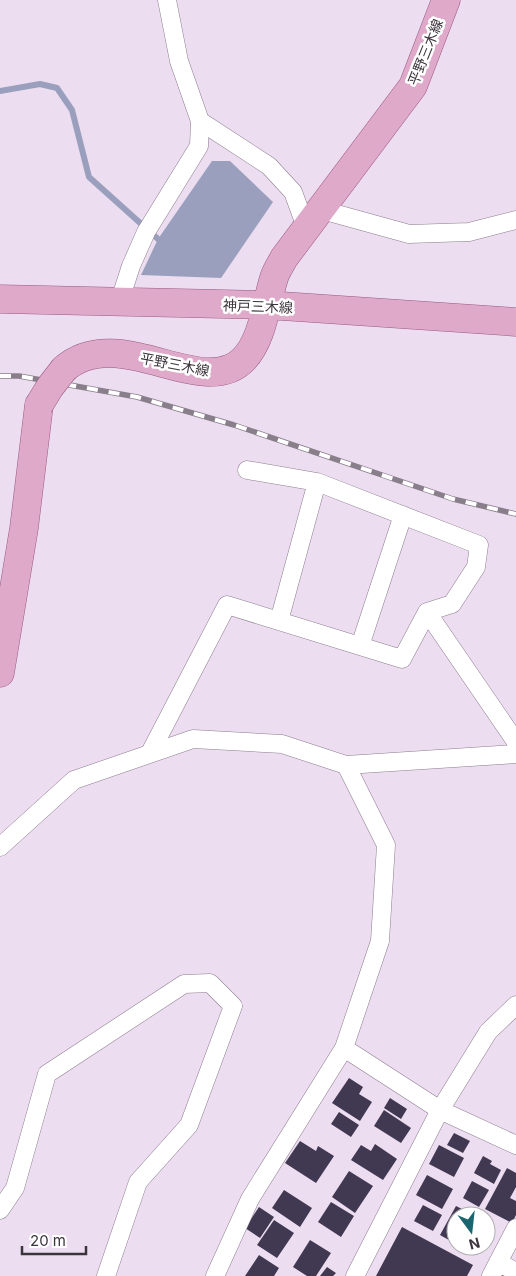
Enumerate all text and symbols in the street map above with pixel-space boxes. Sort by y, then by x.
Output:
street label: 平野三木線 [404,16,446,88]
street label: 神戸三木線 [223,296,293,316]
street label: 平野三木線 [139,349,211,379]
north arrow [446,1206,496,1256]
scale bar [22,1224,86,1256]
text: 20 m [30,1231,66,1250]
text: N [467,1234,482,1254]

